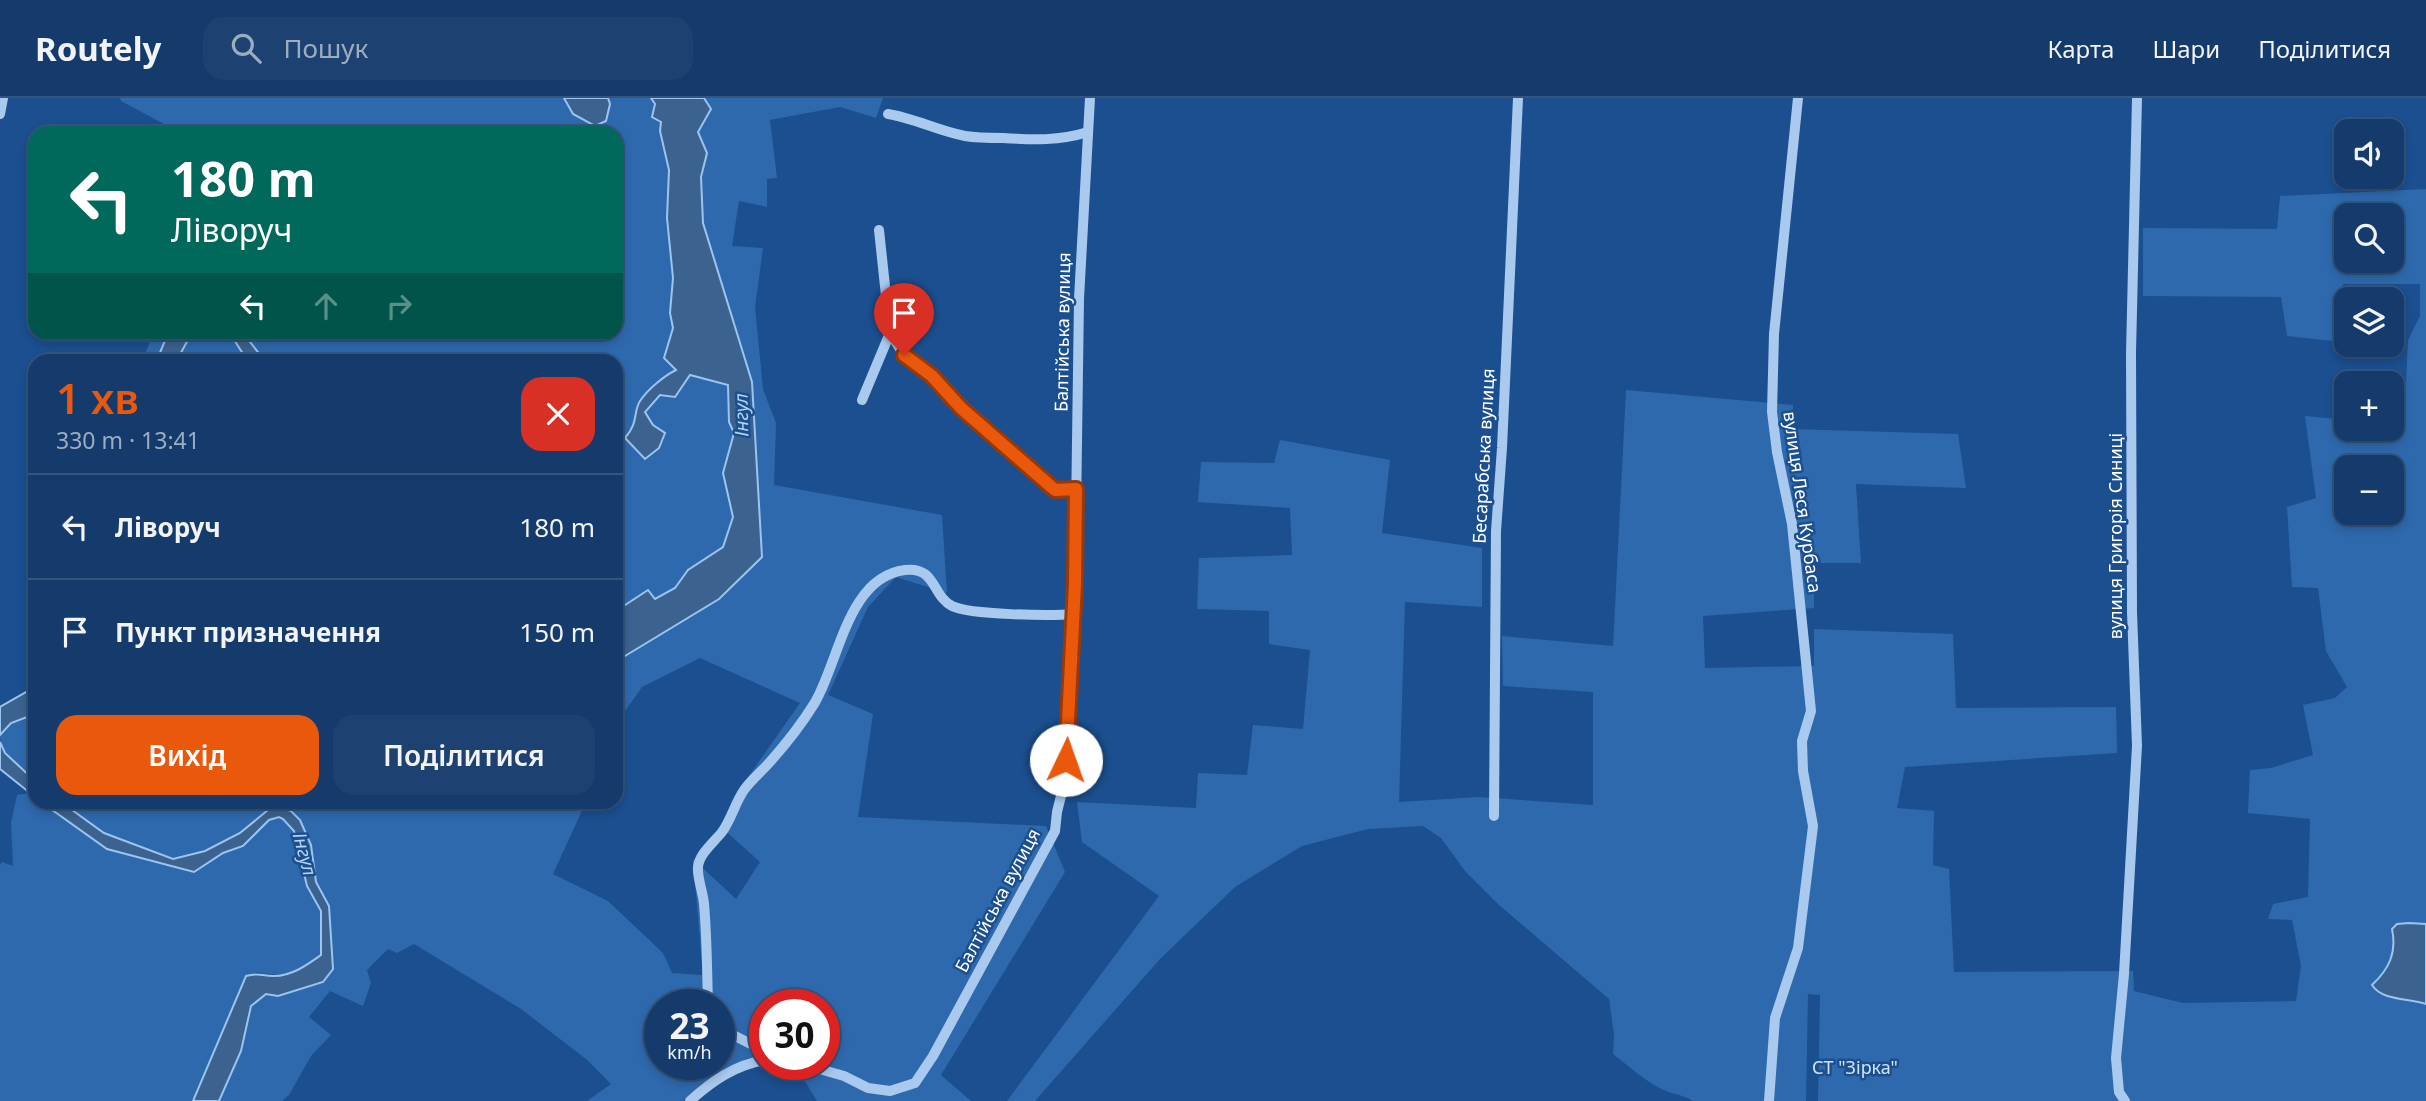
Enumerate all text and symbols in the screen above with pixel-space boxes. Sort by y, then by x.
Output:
search box [203,17,693,80]
text: Routely [35,26,161,71]
icon: search [227,29,265,67]
text: Пошук [283,30,368,66]
text: Карта [2047,32,2114,65]
text: Шари [2152,32,2220,65]
text: Поділитися [2258,32,2391,65]
map controls [2334,119,2404,525]
button: sound [2334,119,2404,189]
text: 180 m [171,145,316,211]
icon: left [56,154,147,245]
button: search [2334,203,2404,273]
text: Ліворуч [171,208,292,251]
street label: Балтійська вулиця [1049,252,1075,412]
pin [874,283,934,355]
icon: left [234,287,272,325]
icon: ahead [307,287,345,325]
icon: right [380,287,418,325]
button: layers [2334,287,2404,357]
icon: arrive [885,294,923,332]
street label: Бесарабська вулиця [1466,368,1500,544]
text: 1 хв [56,369,139,426]
button: + [2334,371,2404,441]
button: close [521,377,595,451]
water label: Інгул [728,393,754,437]
street label: вулиця Леся Курбаса [1778,410,1828,594]
text: 330 m · 13:41 [56,424,200,456]
street label: вулиця Григорія Синиці [2103,433,2127,639]
button: − [2334,455,2404,525]
icon: left [56,508,94,546]
text: Ліворуч [115,509,221,545]
text: 180 m [519,509,595,545]
icon: arrive [56,613,94,651]
text: Пункт призначення [115,614,381,650]
text: 150 m [519,614,595,650]
button: Вихід [56,715,319,795]
button: Поділитися [333,715,595,795]
position arrow [1029,723,1103,797]
street label: Балтійська вулиця [949,824,1045,976]
water label: Інгул [287,830,323,879]
speed limit sign: 30 [749,989,840,1080]
text: 23 [669,1002,710,1049]
text: km/h [667,1040,712,1064]
park label: СТ "Зірка" [1812,1055,1898,1079]

